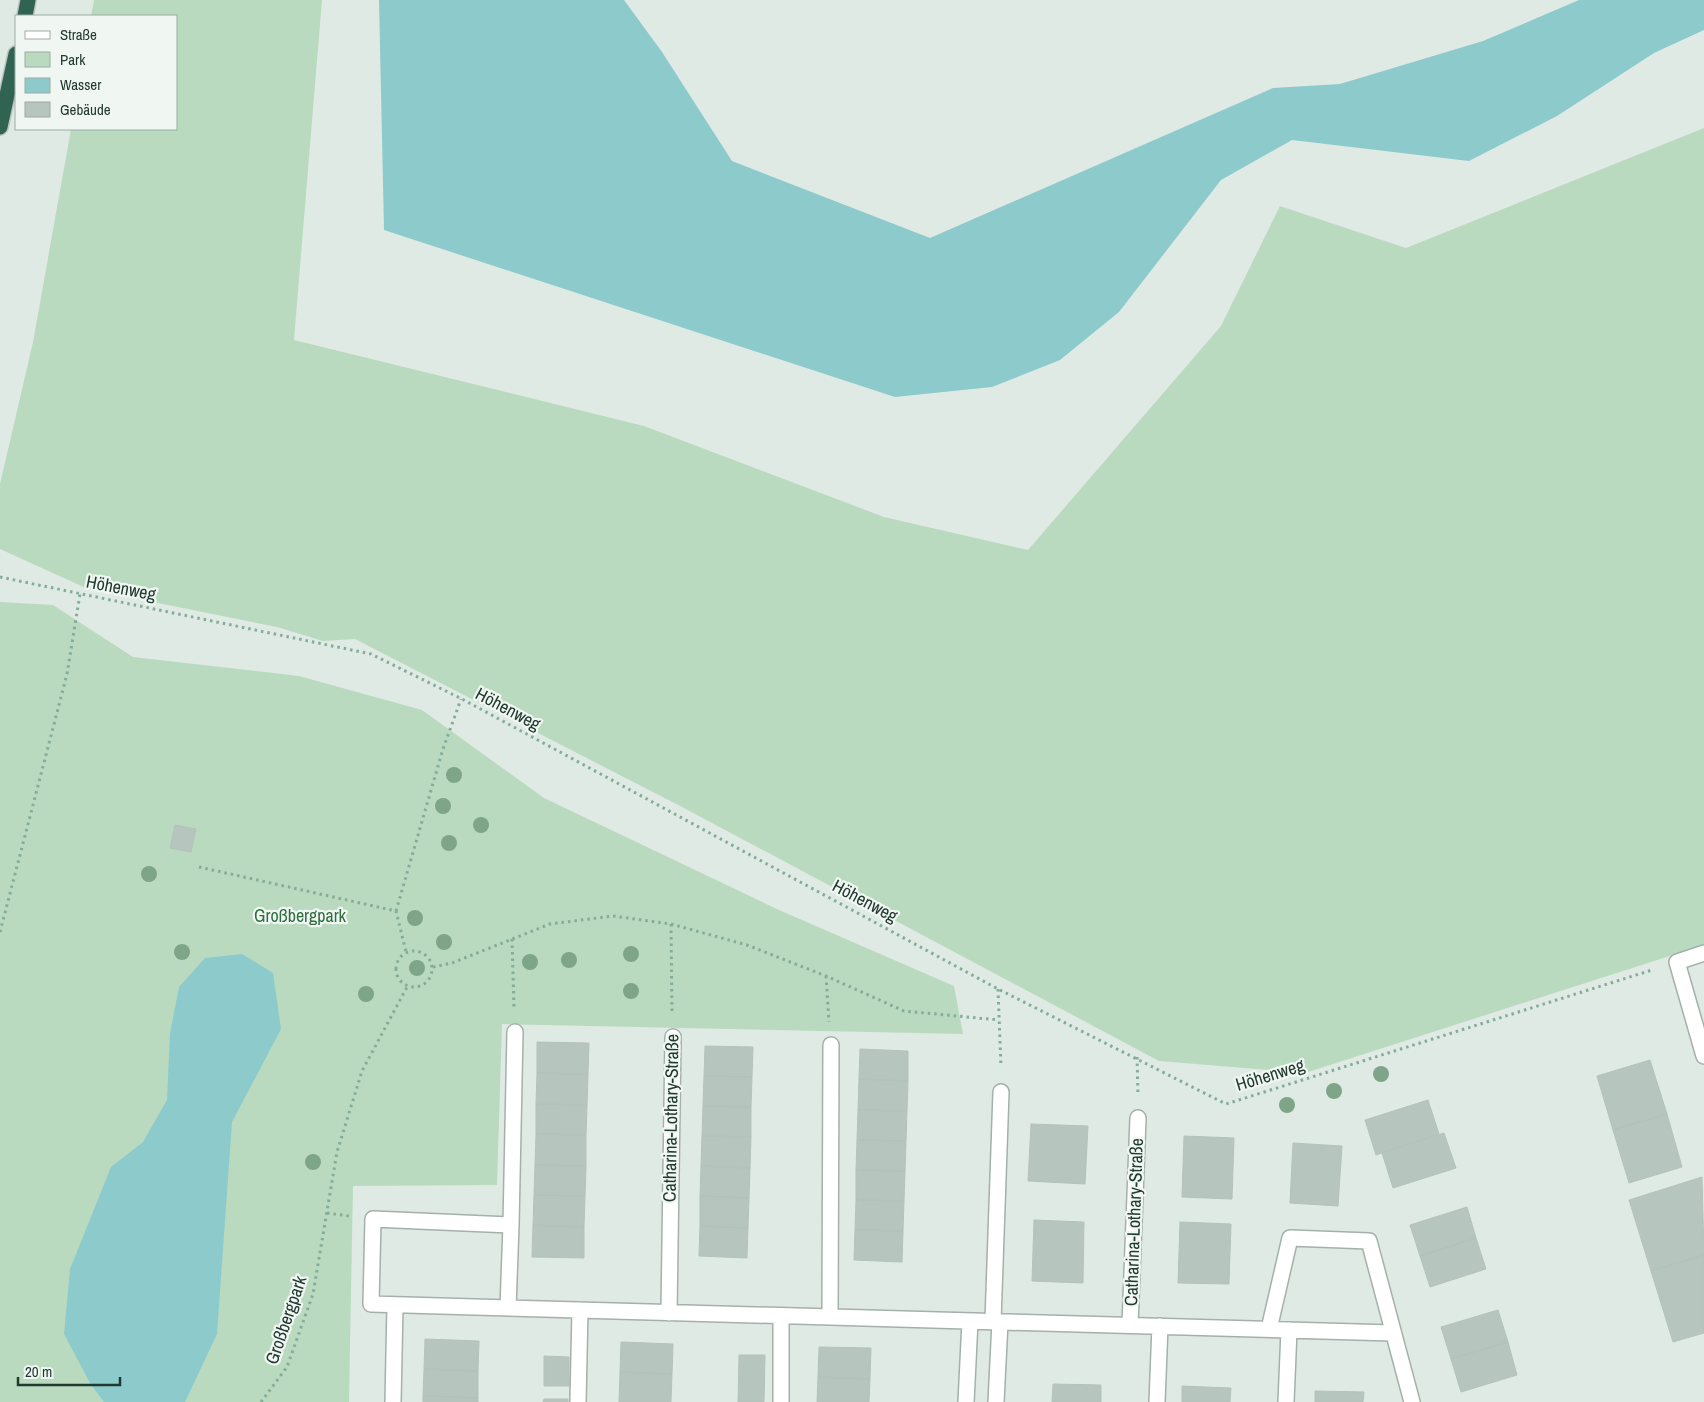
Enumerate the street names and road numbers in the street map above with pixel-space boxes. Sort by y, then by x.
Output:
street label: Höhenweg [84,569,159,607]
street label: Höhenweg [471,681,546,737]
street label: Höhenweg [828,873,903,929]
street label: Catharina-Lothary-Straße [657,1034,684,1202]
street label: Höhenweg [1232,1052,1308,1097]
street label: Catharina-Lothary-Straße [1118,1138,1149,1306]
street label: Großbergpark [259,1272,313,1367]

